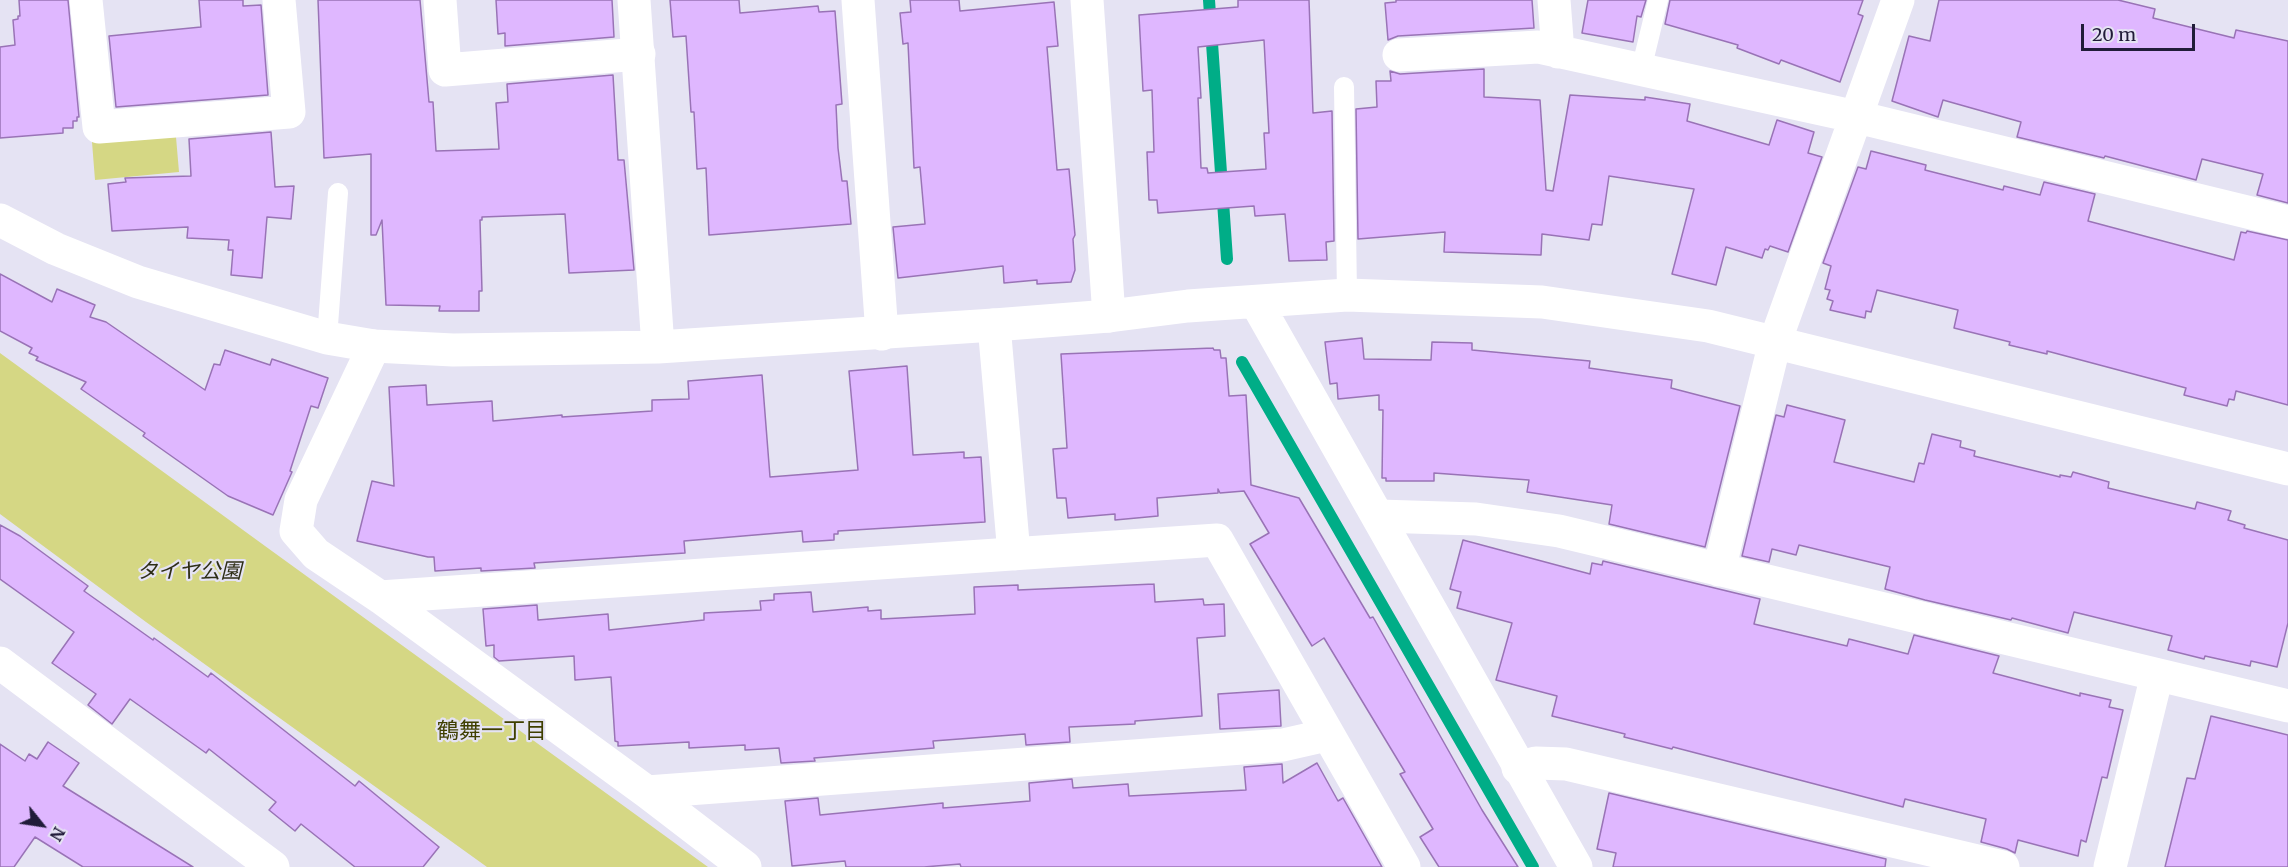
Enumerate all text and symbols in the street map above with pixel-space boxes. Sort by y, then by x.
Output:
scale bar [2084,12,2198,50]
text: 20 m [2092,23,2136,46]
park label: タイヤ公園 [137,559,241,585]
district label: 鶴舞一丁目 [437,719,547,745]
north arrow [12,795,72,855]
text: N [46,824,69,844]

